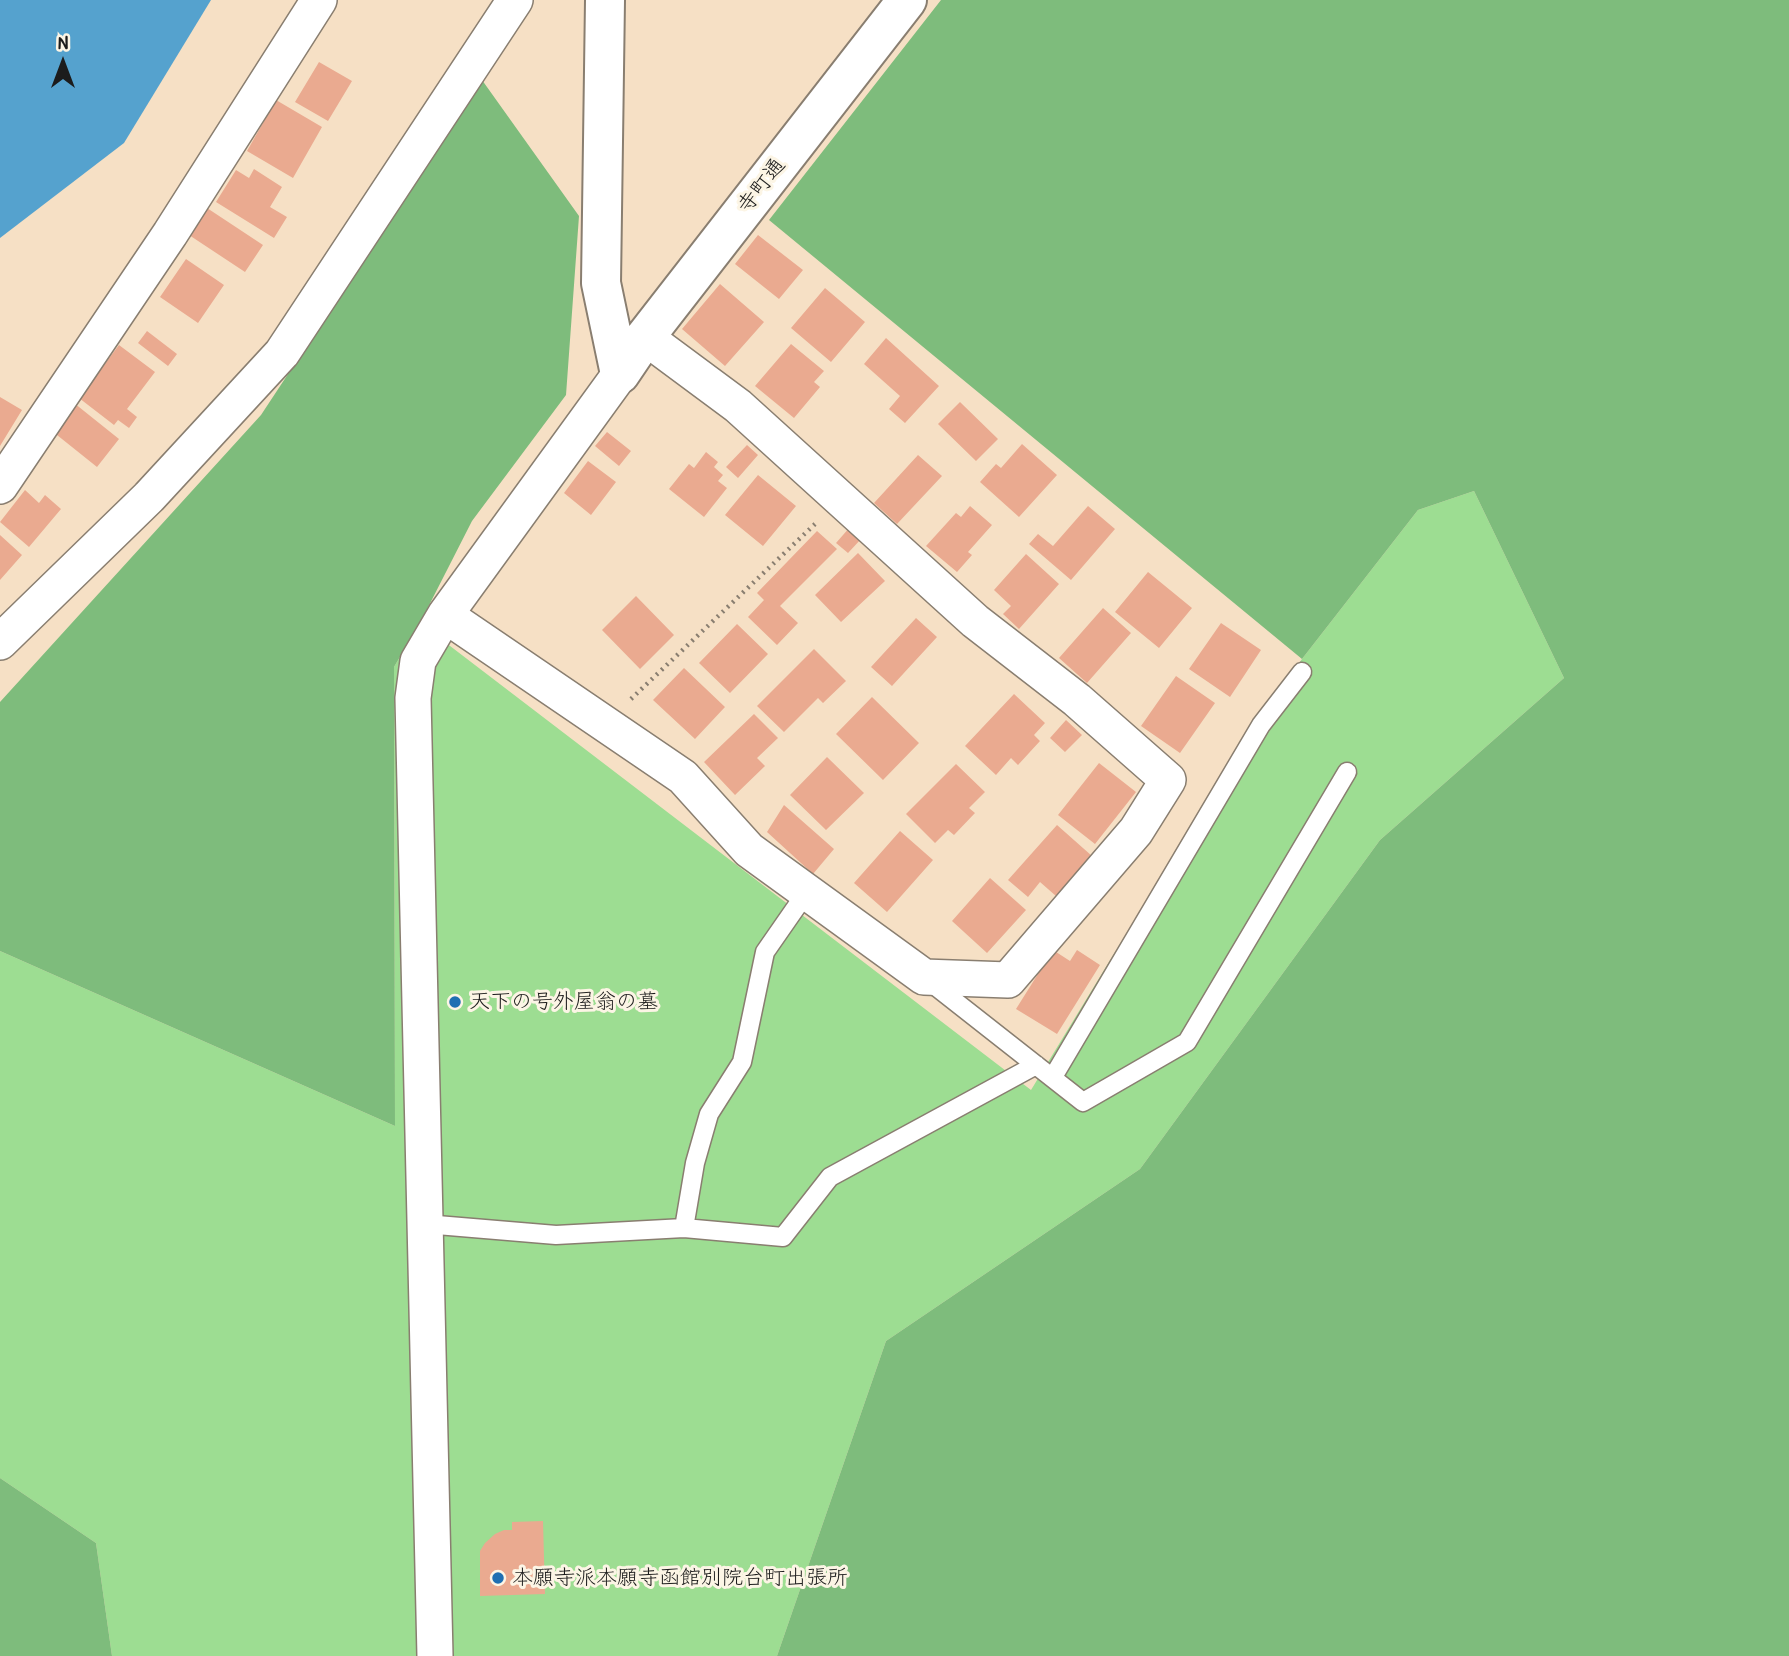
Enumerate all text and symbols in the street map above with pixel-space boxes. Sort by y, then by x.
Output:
north arrow [28,28,98,98]
text: N [58,29,68,55]
street label: 寺町通 [733,153,791,219]
place label: 天下の号外屋翁の墓 [469,989,658,1015]
marker: 天下の号外屋翁の墓 [447,994,463,1010]
place label: 本願寺派本願寺函館別院台町出張所 [512,1565,848,1591]
marker: 本願寺派本願寺函館別院台町出張所 [490,1570,506,1586]

